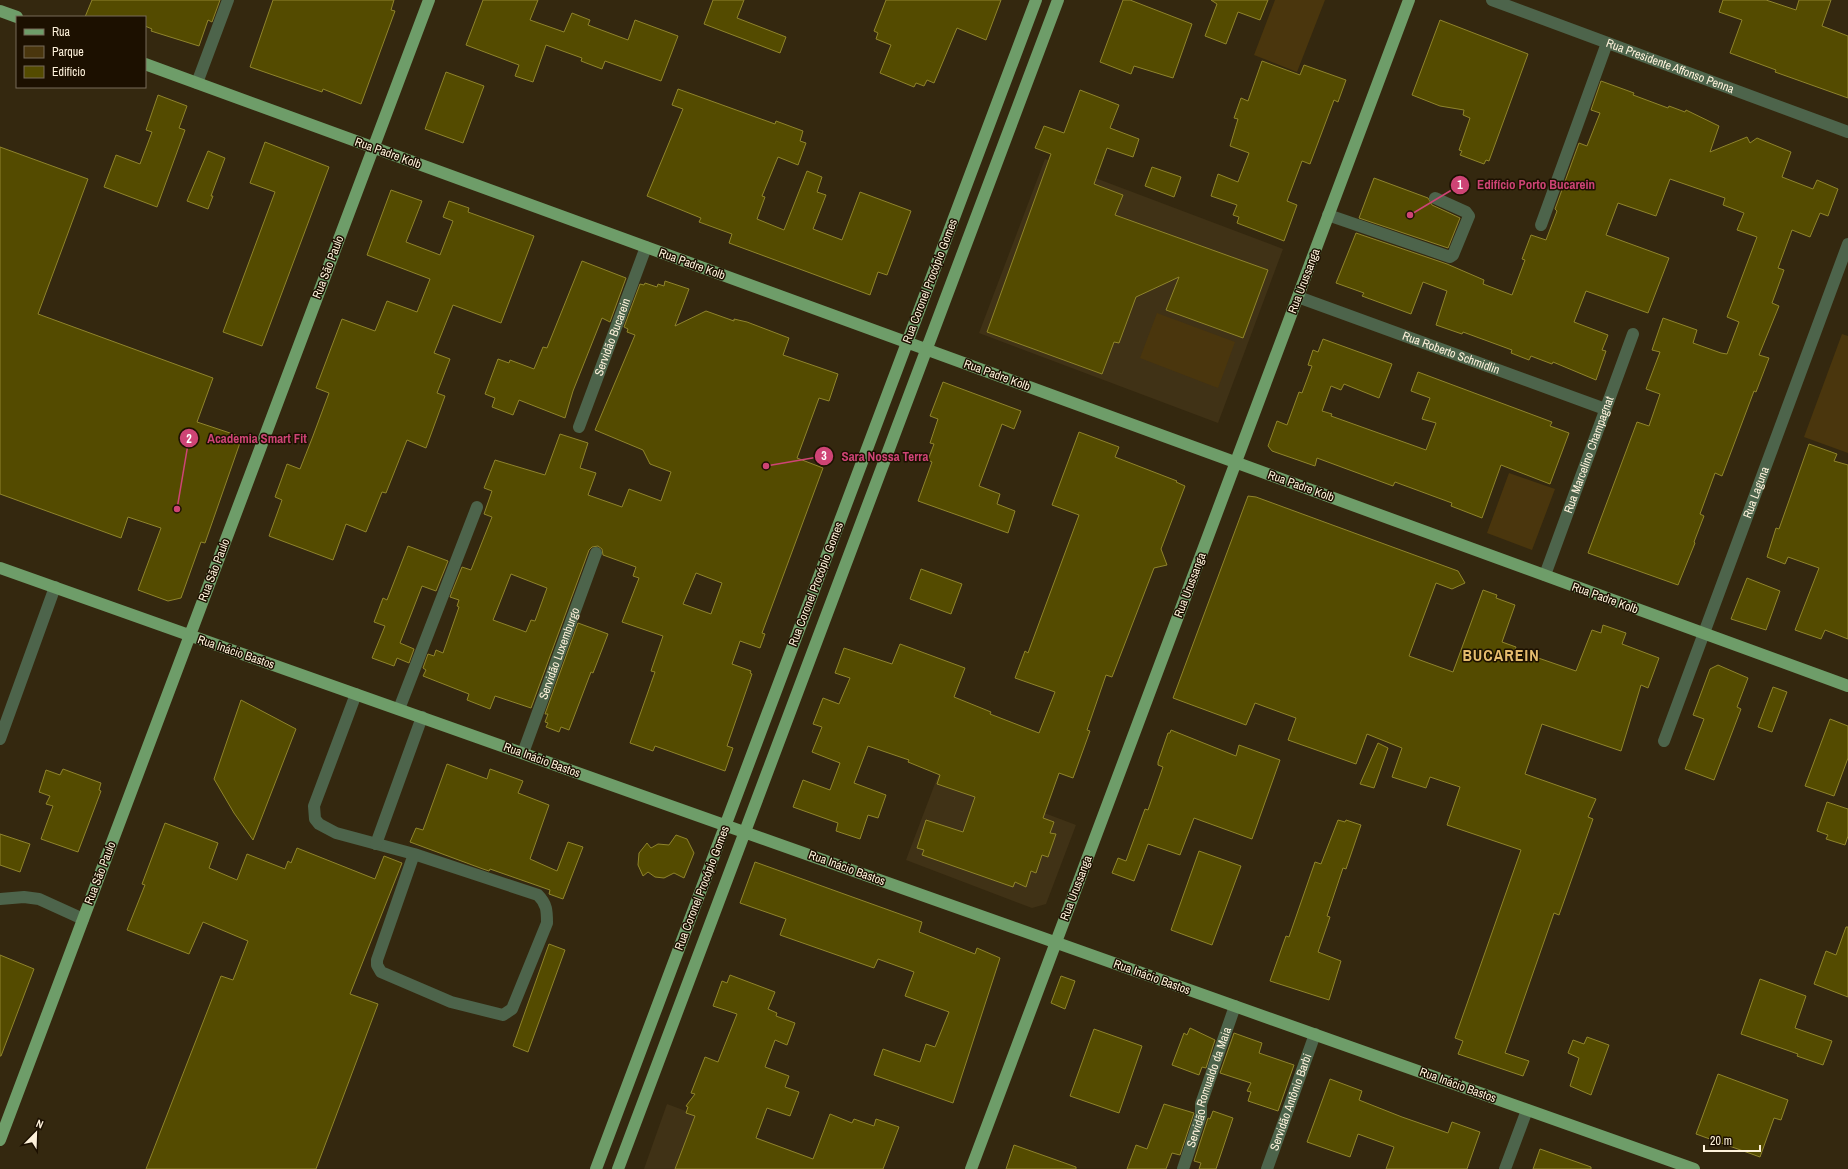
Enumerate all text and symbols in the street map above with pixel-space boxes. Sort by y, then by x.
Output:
legend [16,16,146,88]
text: Rua [52,24,71,40]
street label: Rua Presidente Affonso Penna [1604,35,1737,97]
text: Parque [52,44,84,60]
text: Edifício [52,64,85,80]
street label: Rua Padre Kolb [353,134,423,172]
callout: Edifício Porto Bucarein [1450,172,1603,197]
text: Edifício Porto Bucarein [1477,176,1595,193]
text: 1 [1457,177,1463,193]
street label: Rua Coronel Procópio Gomes [899,217,961,345]
street label: Rua São Paulo [309,233,347,301]
street label: Rua Padre Kolb [657,245,727,283]
street label: Rua Urussanga [1284,246,1324,316]
street label: Servidão Bucarein [591,296,634,378]
street label: Rua Roberto Schmidlin [1400,328,1502,378]
street label: Rua Padre Kolb [962,356,1032,394]
street label: Rua Marcelino Champagnat [1560,394,1618,515]
callout: Academia Smart Fit [179,426,315,451]
text: Academia Smart Fit [207,430,307,447]
text: 2 [186,431,192,447]
callout: Sara Nossa Terra [814,444,937,469]
text: 3 [821,448,827,464]
text: Sara Nossa Terra [842,448,929,465]
street label: Rua Laguna [1739,464,1773,520]
street label: Rua Padre Kolb [1266,467,1336,505]
street label: Rua Coronel Procópio Gomes [785,520,847,648]
street label: Rua São Paulo [195,536,233,604]
street label: Rua Urussanga [1170,550,1210,620]
street label: Rua Padre Kolb [1570,579,1640,617]
street label: Servidão Luxemburgo [535,605,583,702]
street label: Rua Inácio Bastos [195,631,277,673]
district label: BUCAREIN [1462,644,1540,666]
street label: Rua Inácio Bastos [501,739,583,781]
street label: Rua Coronel Procópio Gomes [671,824,733,952]
street label: Rua São Paulo [81,839,119,907]
street label: Rua Inácio Bastos [806,847,888,889]
street label: Rua Urussanga [1056,853,1096,923]
street label: Rua Inácio Bastos [1111,956,1193,998]
street label: Servidão Romualdo da Maia [1183,1025,1235,1149]
street label: Servidão Antônio Barbi [1266,1051,1315,1153]
street label: Rua Inácio Bastos [1417,1064,1499,1106]
north arrow [16,1113,56,1153]
text: N [34,1116,46,1132]
scale bar [1704,1127,1760,1153]
text: 20 m [1710,1133,1732,1149]

